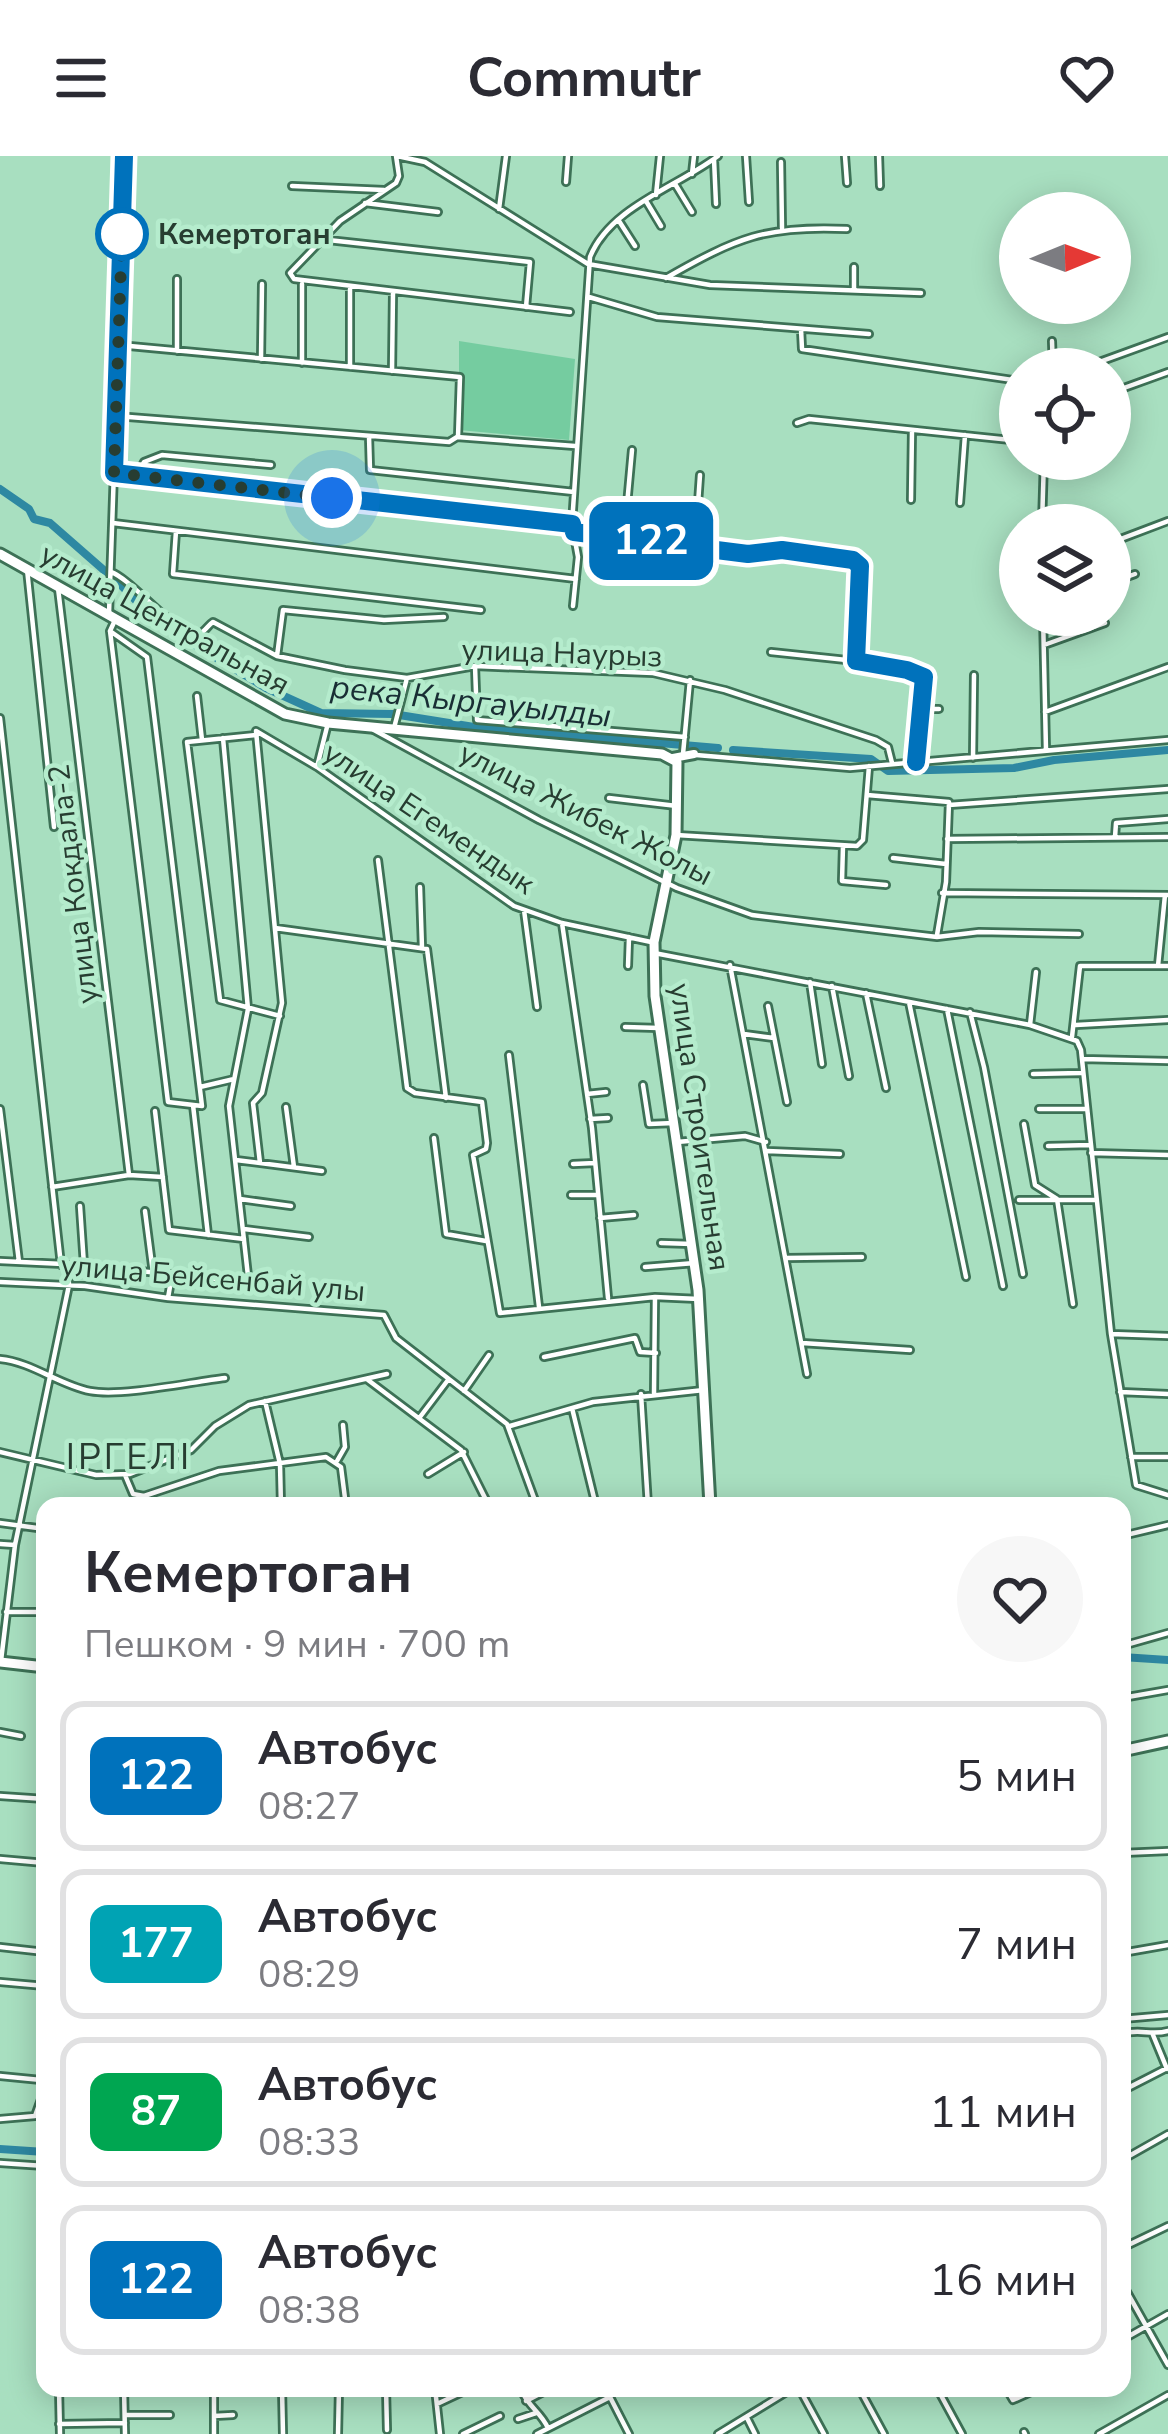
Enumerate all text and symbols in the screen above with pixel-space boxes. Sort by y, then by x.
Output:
text: Commutr [467,41,701,115]
icon: menu [48,45,114,111]
icon: heart [1054,45,1120,111]
north arrow [999,192,1131,324]
map controls [999,192,1131,636]
marker: Кемертоган [97,209,147,259]
place label: Кемертоган [158,214,331,255]
button: locate [999,348,1131,480]
your location [302,468,362,528]
line badge: 122 [582,502,720,580]
button: layers [999,504,1131,636]
text: 122 [613,512,689,569]
street label: улица Центральная [33,534,297,705]
street label: улица Наурыз [461,630,663,677]
water label: река Кыргауылды [328,664,613,739]
street label: улица Егемендык [315,732,543,905]
street label: улица Жибек Жолы [452,733,720,896]
street label: улица Кокдала-2 [38,762,109,1006]
street label: улица Строительная [659,981,740,1274]
street label: улица Бейсенбай улы [59,1245,367,1312]
district label: ІРГЕЛІ [66,1433,192,1482]
text: Кемертоган [84,1534,412,1612]
button: heart [957,1536,1083,1662]
text: Пешком · 9 мин · 700 m [84,1618,510,1671]
text: Автобус [258,1719,437,1780]
text: 5 мин [956,1746,1077,1807]
text: 122 [118,1747,194,1804]
text: 08:27 [258,1780,361,1833]
text: Автобус [258,1887,437,1948]
text: 7 мин [956,1914,1077,1975]
text: 177 [118,1915,194,1972]
text: 08:29 [258,1948,361,2001]
text: Автобус [258,2055,437,2116]
text: 11 мин [929,2082,1077,2143]
text: 87 [131,2083,181,2140]
text: 08:33 [258,2116,361,2169]
text: Автобус [258,2223,437,2284]
text: 16 мин [929,2250,1077,2311]
text: 122 [118,2251,194,2308]
text: 08:38 [258,2284,361,2337]

